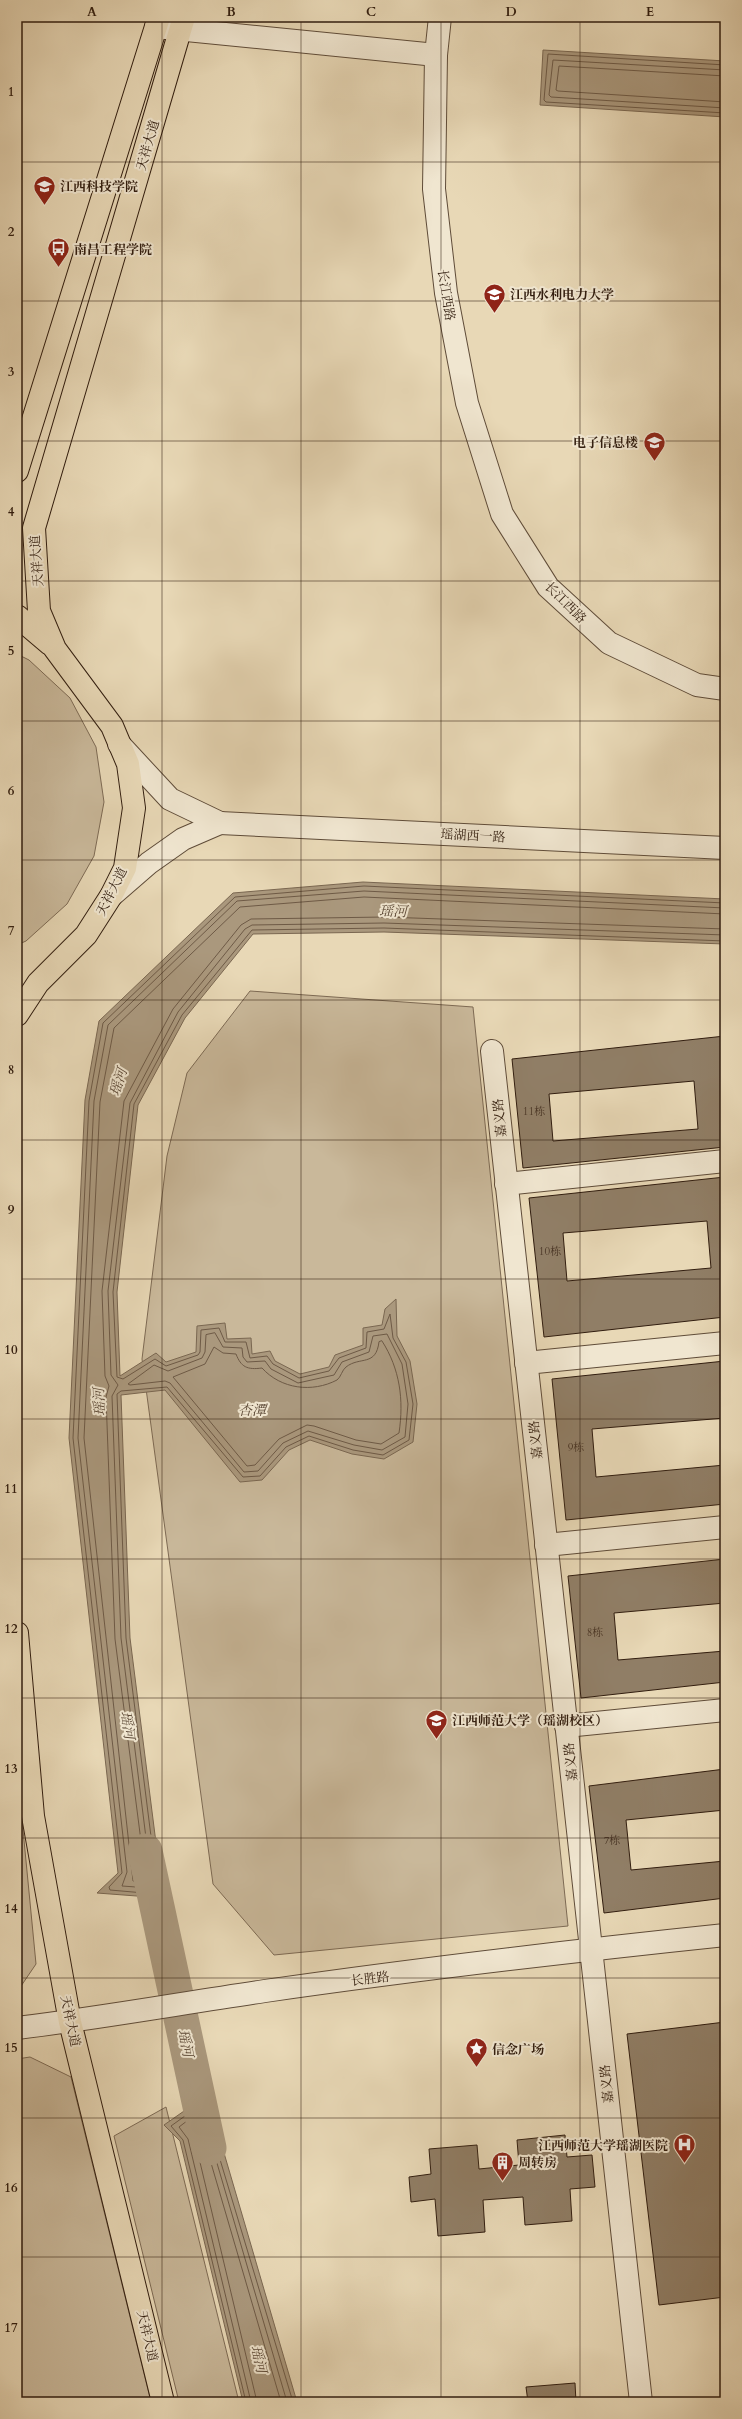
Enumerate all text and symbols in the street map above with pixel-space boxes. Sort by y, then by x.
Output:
text: A [87,3,97,21]
text: B [226,3,236,21]
text: C [366,3,376,21]
text: D [505,3,517,21]
text: E [646,3,654,21]
text: 1 [8,83,14,101]
street label: 天祥大道 [132,118,164,173]
school or university icon: 江西科技学院 [32,173,58,206]
place label: 江西科技学院 [60,178,138,196]
text: 2 [8,223,15,241]
bus stop icon: 南昌工程学院 [46,236,72,269]
place label: 南昌工程学院 [74,241,152,259]
street label: 长江西路 [433,268,459,322]
school or university icon: 江西水利电力大学 [482,281,508,314]
place label: 江西水利电力大学 [510,286,614,304]
text: 3 [8,363,15,381]
school or university icon: 电子信息楼 [641,429,667,462]
place label: 电子信息楼 [573,434,638,452]
text: 4 [8,503,15,521]
street label: 天祥大道 [26,534,48,588]
street label: 长江西路 [541,578,590,627]
text: 5 [8,642,14,660]
text: 6 [8,782,15,800]
street label: 瑶湖西一路 [440,825,506,847]
street label: 天祥大道 [92,864,132,919]
water label: 瑶河 [379,902,410,921]
text: 7 [8,922,15,940]
text: 8 [8,1061,14,1079]
water label: 瑶河 [105,1063,133,1098]
street label: 嘉义路 [489,1098,511,1138]
house number: 11栋 [523,1104,545,1119]
text: 9 [8,1201,15,1219]
house number: 10栋 [539,1244,561,1259]
text: 10 [4,1341,18,1359]
water label: 瑶河 [89,1384,110,1416]
water label: 杏潭 [238,1401,269,1420]
street label: 嘉义路 [525,1420,547,1460]
house number: 9栋 [568,1440,584,1455]
text: 11 [4,1480,18,1498]
text: 12 [4,1620,18,1638]
house number: 8栋 [587,1625,603,1640]
school or university icon: 江西师范大学（瑶湖校区） [423,1707,449,1740]
water label: 瑶河 [116,1710,139,1743]
place label: 江西师范大学（瑶湖校区） [452,1712,608,1730]
street label: 嘉义路 [560,1742,582,1782]
text: 13 [4,1760,18,1778]
house number: 7栋 [604,1833,620,1848]
text: 14 [4,1900,18,1918]
street label: 长胜路 [350,1968,391,1990]
street label: 天祥大道 [56,1994,84,2049]
water label: 瑶河 [173,2027,198,2062]
place icon: 信念广场 [464,2036,490,2069]
text: 15 [4,2039,18,2057]
place label: 信念广场 [492,2041,544,2059]
street label: 嘉义路 [596,2064,618,2104]
hospital icon: 江西师范大学瑶湖医院 [671,2132,697,2165]
place label: 江西师范大学瑶湖医院 [538,2137,668,2155]
building icon: 周转房 [489,2149,515,2182]
place label: 周转房 [518,2154,557,2172]
text: 16 [4,2179,18,2197]
street label: 天祥大道 [132,2309,162,2364]
text: 17 [4,2319,18,2337]
water label: 瑶河 [246,2343,272,2378]

